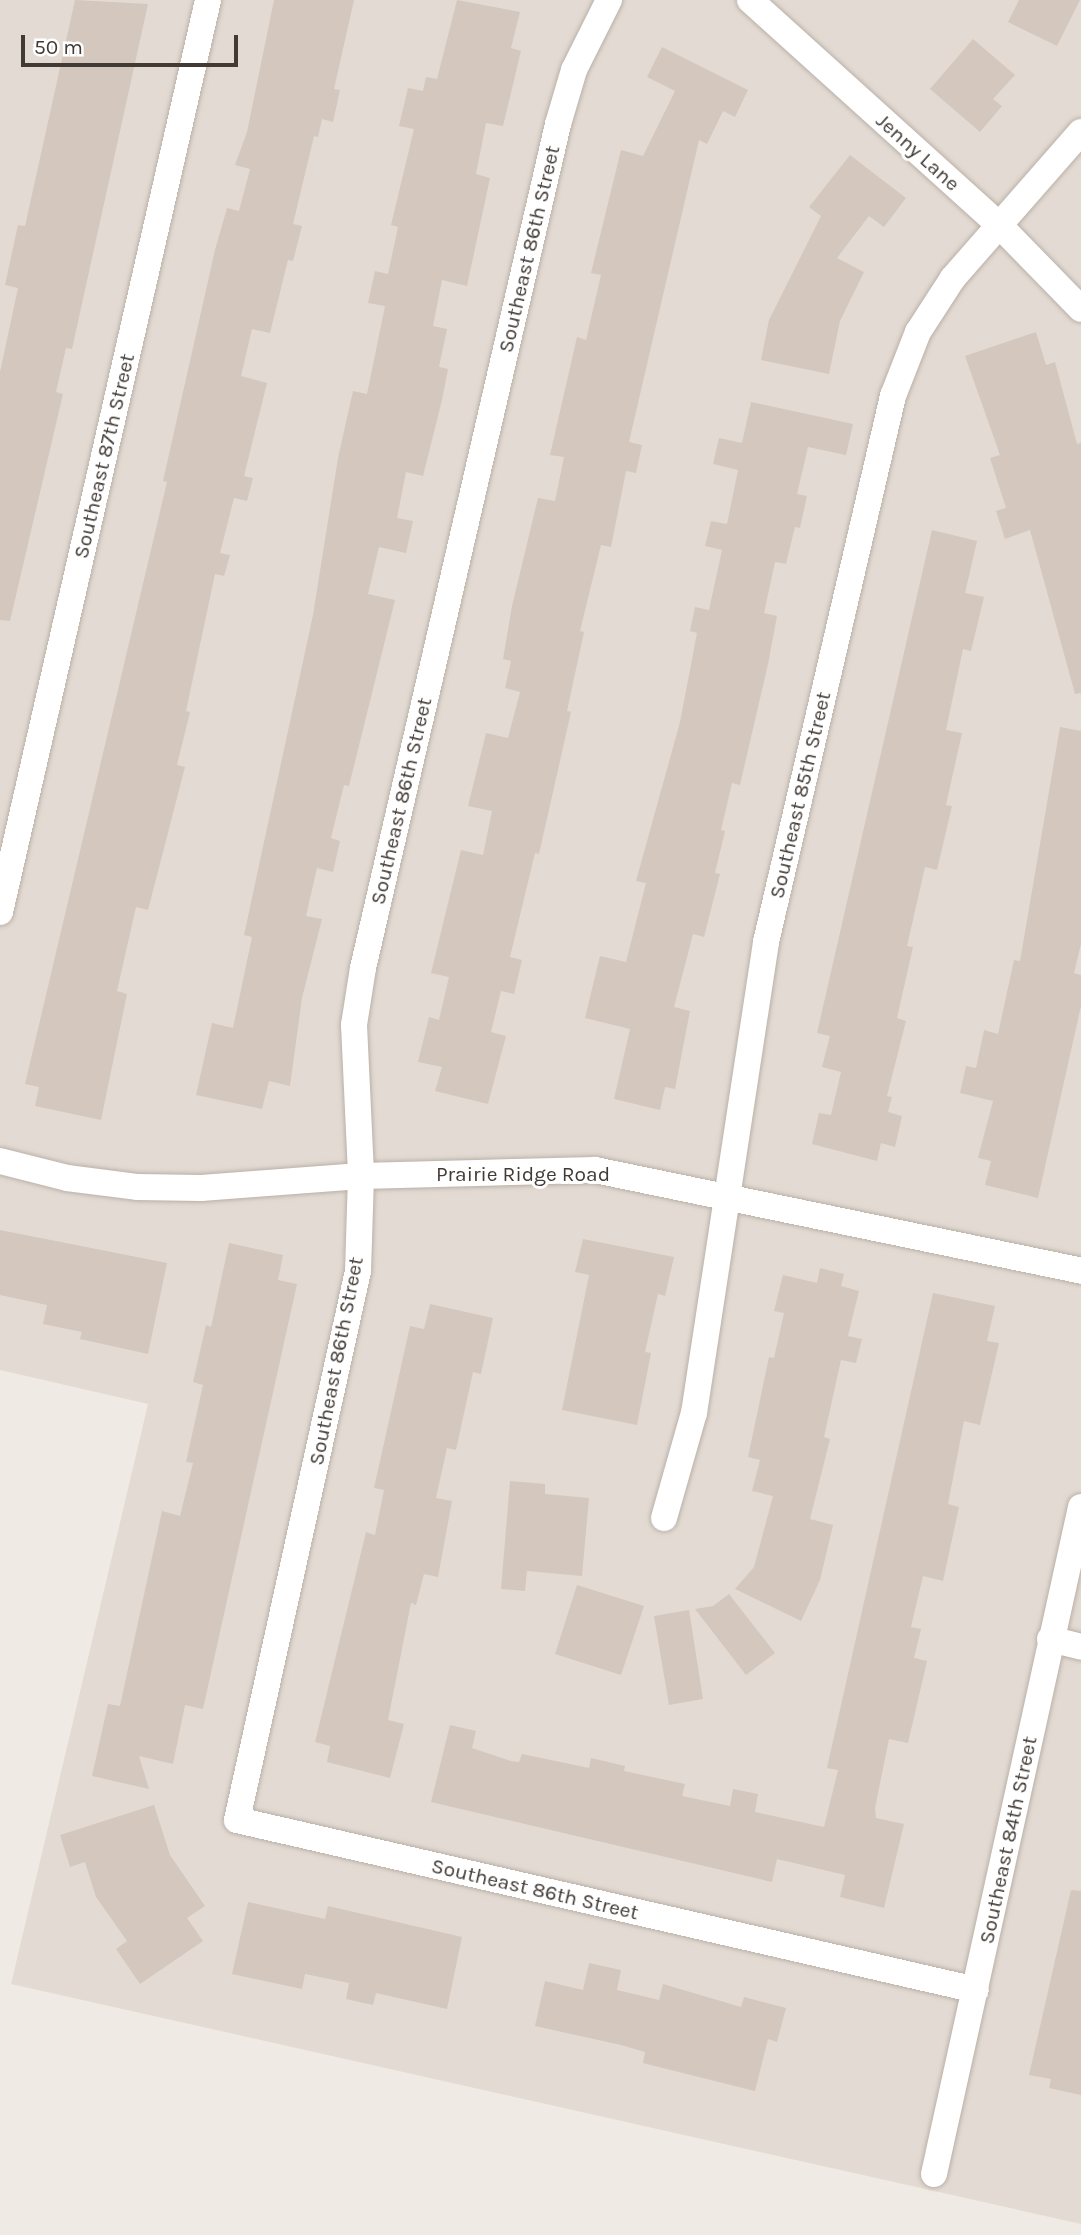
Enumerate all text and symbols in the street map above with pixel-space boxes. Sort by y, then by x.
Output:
scale bar [24,21,242,65]
text: 50 m [34,35,83,59]
street label: Jenny Lane [871,108,965,196]
street label: Southeast 86th Street [493,143,565,355]
street label: Southeast 87th Street [68,351,140,561]
street label: Southeast 85th Street [764,689,836,901]
street label: Southeast 86th Street [365,695,437,907]
street label: Prairie Ridge Road [436,1161,610,1187]
street label: Southeast 86th Street [303,1255,369,1467]
street label: Southeast 84th Street [974,1734,1042,1946]
street label: Southeast 86th Street [429,1853,641,1925]

